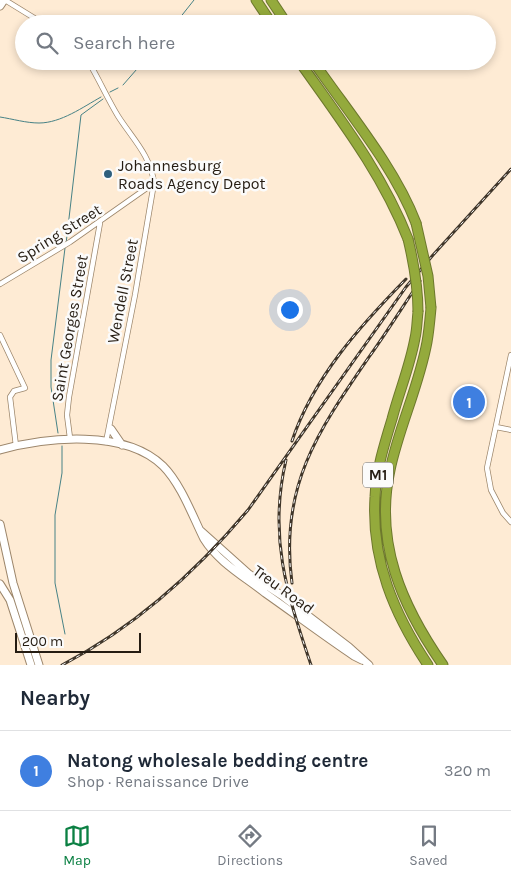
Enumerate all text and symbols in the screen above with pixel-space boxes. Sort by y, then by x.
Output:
search box [15,15,496,70]
icon: search [33,29,61,57]
text: Search here [73,32,175,54]
place label: Johannesburg Roads Agency Depot [118,156,266,193]
marker: Johannesburg Roads Agency Depot [102,168,114,180]
street label: Spring Street [14,200,105,267]
street label: Wendell Street [103,237,142,345]
street label: Saint Georges Street [47,253,92,403]
your location [277,297,303,323]
pin: 1 [453,383,485,421]
road number: M1 [363,462,393,488]
street label: Treu Road [249,561,318,618]
scale bar [15,630,141,653]
text: 200 m [22,633,63,650]
text: Nearby [20,686,90,710]
text: Natong wholesale bedding centre [67,750,368,772]
text: 1 [33,761,39,780]
text: 320 m [444,761,491,780]
text: Shop · Renaissance Drive [67,772,249,791]
tab: Map [63,822,91,869]
tab: Directions [217,822,283,869]
tab: Saved [409,822,448,869]

